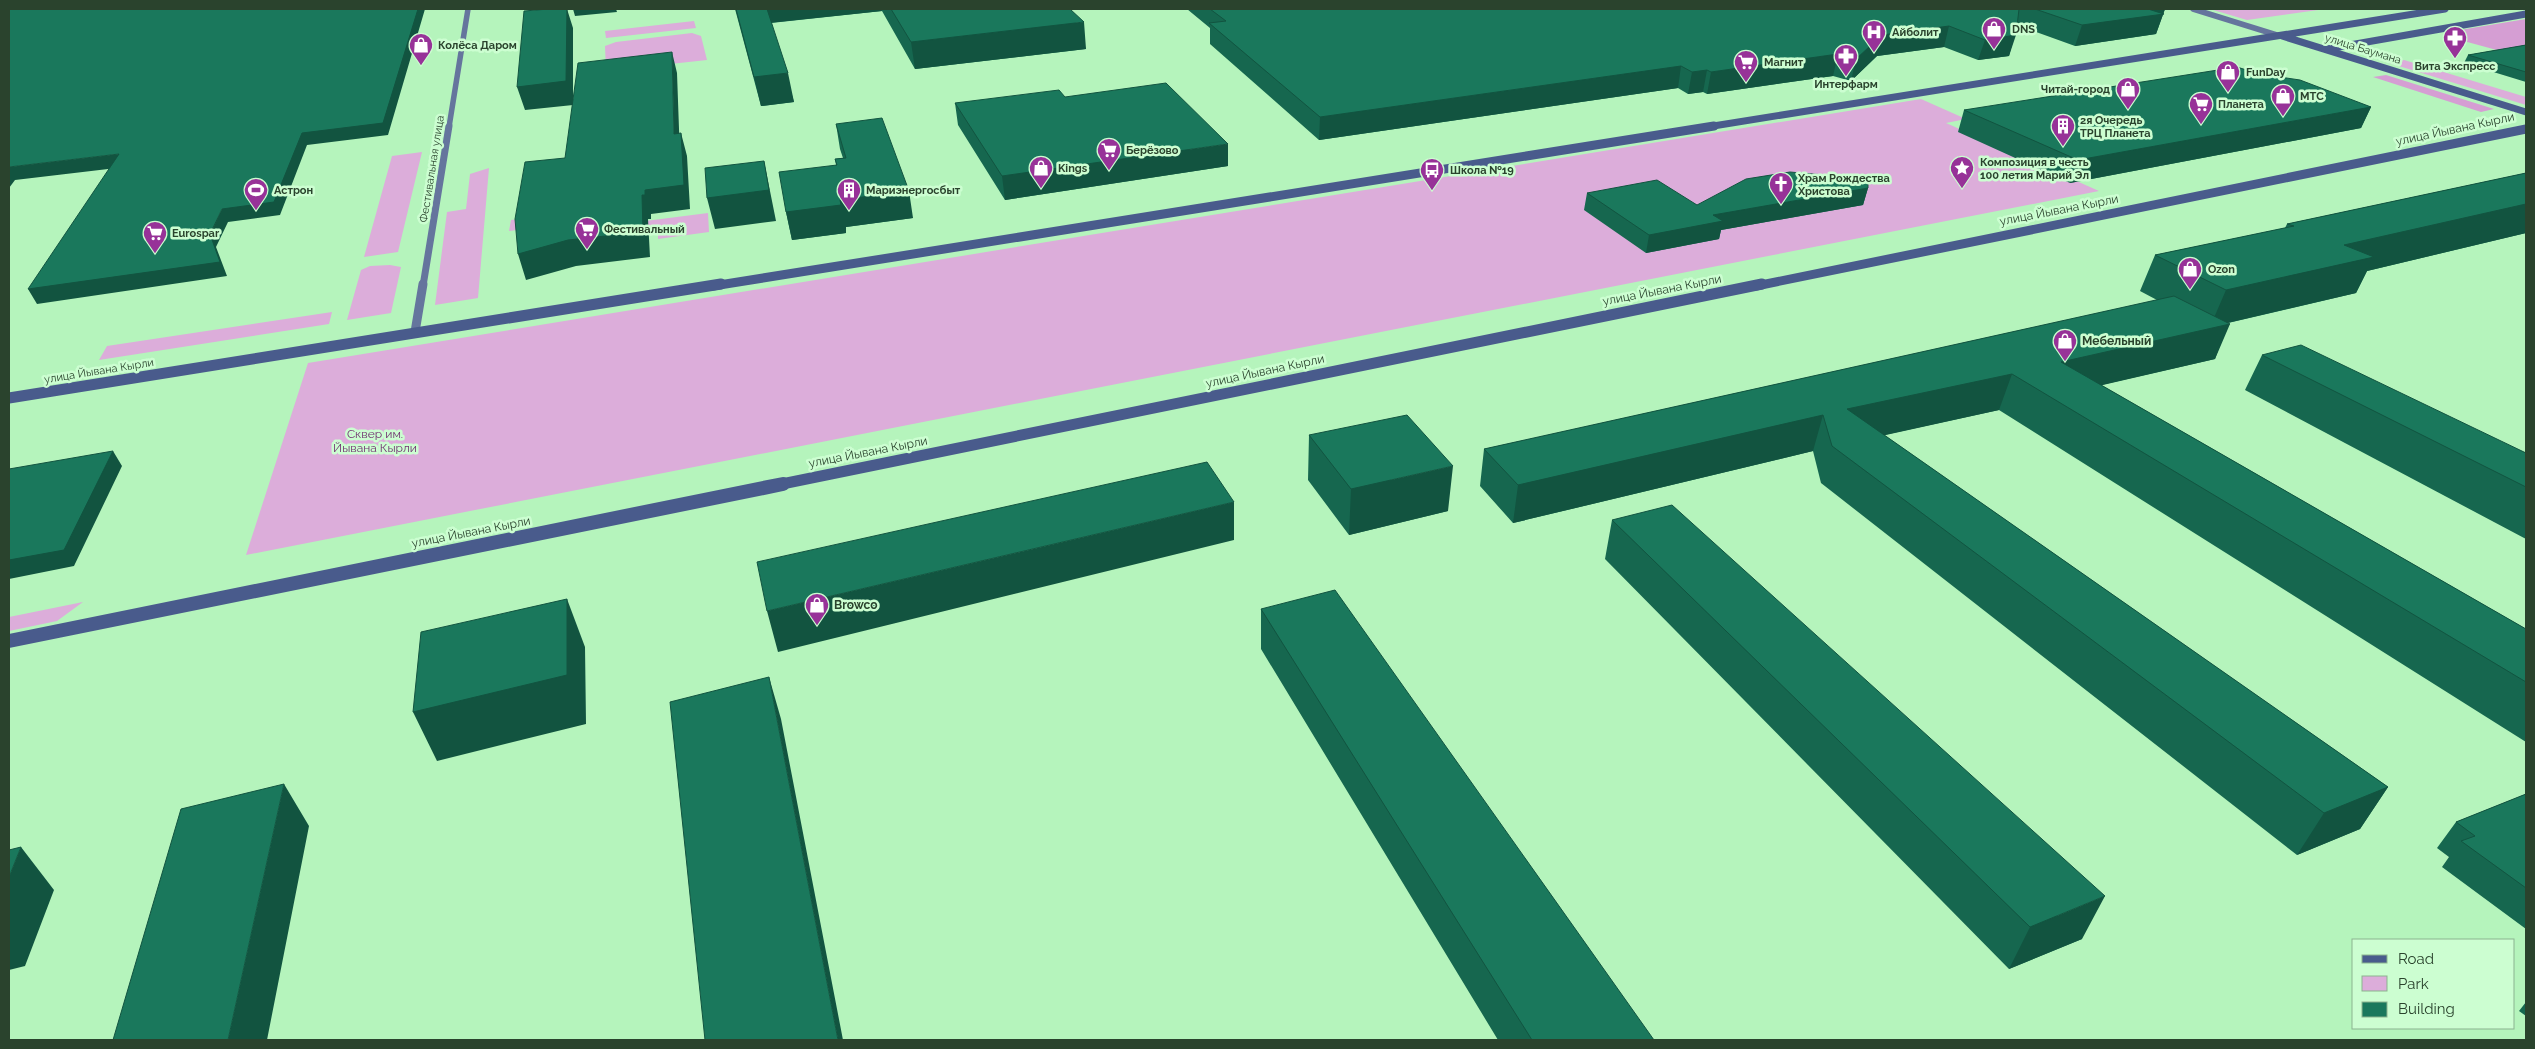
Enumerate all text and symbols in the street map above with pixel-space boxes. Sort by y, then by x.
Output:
shop icon: DNS [1981,16,2007,50]
hospital icon: Айболит [1861,19,1887,53]
place label: DNS [2012,23,2035,36]
pharmacy icon: Вита Экспресс [2442,25,2468,59]
place label: Айболит [1892,26,1939,39]
street label: улица Баумана [2323,31,2403,67]
shop icon: Колёса Даром [408,32,434,66]
place label: Колёса Даром [438,39,517,52]
pharmacy icon: Интерфарм [1833,43,1859,77]
supermarket icon: Магнит [1733,49,1759,83]
place label: Магнит [1764,56,1804,69]
shop icon: FunDay [2215,59,2241,93]
place label: Вита Экспресс [2414,60,2496,73]
place label: FunDay [2246,66,2285,79]
shop icon: Читай-город [2115,76,2141,110]
place label: Интерфарм [1814,78,1878,91]
place label: Читай-город [2041,83,2110,96]
shop icon: МТС [2270,83,2296,117]
place label: МТС [2300,90,2324,103]
supermarket icon: Планета [2188,91,2214,125]
place label: Планета [2218,98,2264,111]
street label: улица Йывана Кырли [2394,110,2516,148]
building icon: 2я Очередь ТРЦ Планета [2050,113,2076,147]
street label: Фестивальная улица [417,114,447,224]
place label: 2я Очередь ТРЦ Планета [2080,114,2150,140]
supermarket icon: Берёзово [1096,137,1122,171]
place label: Берёзово [1126,144,1179,157]
shop icon: Kings [1028,155,1054,189]
place icon: Композиция в честь 100 летия Марий Эл [1949,155,1975,189]
place label: Композиция в честь 100 летия Марий Эл [1980,156,2089,182]
bus stop icon: Школа №19 [1419,157,1445,191]
place label: Kings [1058,162,1088,175]
place label: Школа №19 [1450,164,1514,177]
church icon: Храм Рождества Христова [1768,171,1794,205]
place label: Храм Рождества Христова [1797,172,1890,198]
sports icon: Астрон [243,177,269,211]
building icon: Мариэнергосбыт [836,177,862,211]
place label: Астрон [274,184,313,197]
place label: Мариэнергосбыт [866,184,961,197]
street label: улица Йывана Кырли [1998,192,2120,228]
supermarket icon: Фестивальный [574,216,600,250]
supermarket icon: Eurospar [142,220,168,254]
place label: Фестивальный [604,223,685,236]
place label: Eurospar [172,227,220,240]
shop icon: Ozon [2177,256,2203,290]
place label: Ozon [2208,263,2235,276]
street label: улица Йывана Кырли [1601,272,1723,308]
shop icon: Мебельный [2052,328,2078,362]
place label: Мебельный [2082,334,2151,348]
street label: улица Йывана Кырли [1204,352,1326,390]
street label: улица Йывана Кырли [43,356,155,386]
park label: Сквер им. Йывана Кырли [333,427,417,455]
street label: улица Йывана Кырли [807,434,929,470]
street label: улица Йывана Кырли [410,514,532,550]
shop icon: Browco [804,592,830,626]
place label: Browco [834,598,878,612]
legend [2352,939,2515,1029]
text: Road [2398,950,2434,968]
text: Park [2398,975,2429,993]
text: Building [2398,1000,2455,1018]

